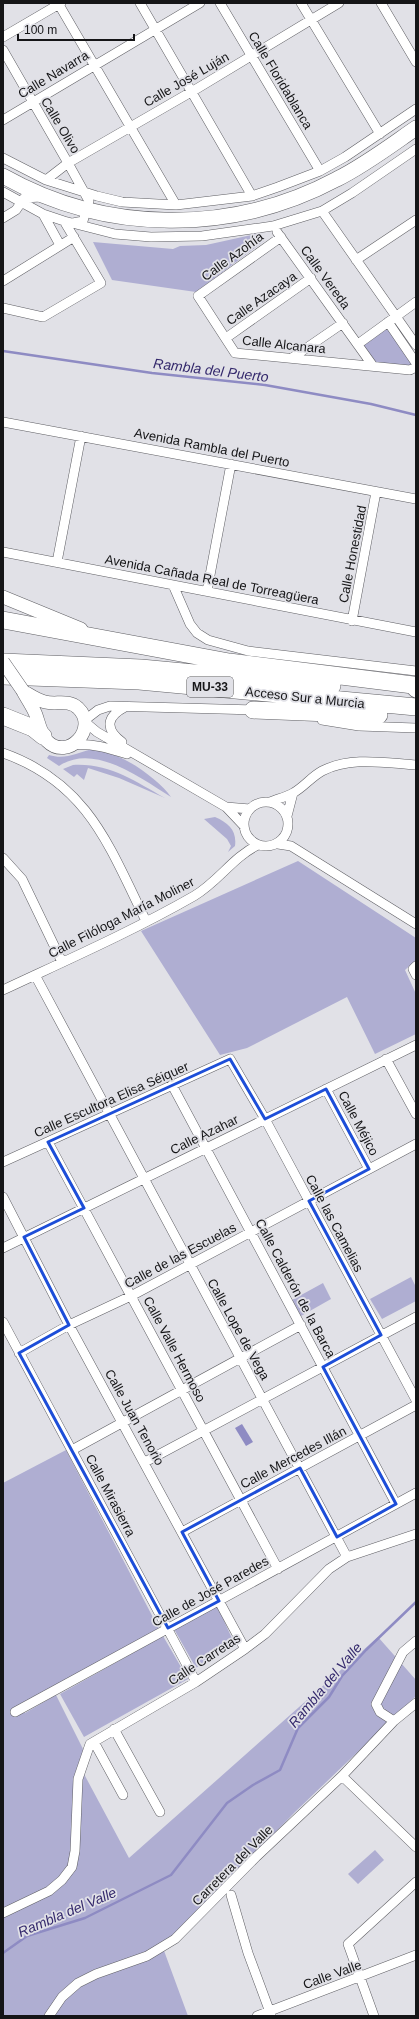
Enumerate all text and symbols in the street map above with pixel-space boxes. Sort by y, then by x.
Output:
scale bar [18,16,134,42]
text: 100 m [24,23,57,37]
street label: Calle Floridablanca [245,29,316,132]
street label: Calle Navarra [15,47,92,101]
street label: Calle José Luján [141,49,232,110]
street label: Calle Olivo [38,94,83,156]
street label: Calle Azohía [198,228,267,284]
street label: Calle Vereda [298,243,354,312]
street label: Calle Azacaya [223,268,300,328]
street label: Calle Alcanara [241,333,327,356]
water label: Rambla del Puerto [152,355,270,385]
street label: Avenida Rambla del Puerto [133,425,291,470]
street label: Calle Honestidad [336,504,369,604]
street label: Avenida Cañada Real de Torreagüera [104,551,321,608]
road number: MU-33 [187,677,233,697]
street label: Acceso Sur a Murcia [245,684,366,711]
street label: Calle Filóloga María Moliner [46,874,197,961]
street label: Calle Escultora Elisa Séiquer [32,1058,191,1140]
street label: Calle Méjico [335,1088,382,1158]
street label: Calle Azahar [168,1111,241,1157]
street label: Calle las Camelias [303,1172,367,1275]
street label: Calle Calderón de la Barca [252,1216,339,1361]
street label: Calle de las Escuelas [122,1219,239,1291]
street label: Calle Lope de Vega [204,1276,273,1383]
street label: Calle Valle Hermoso [140,1294,209,1405]
street label: Calle Juan Tenorio [102,1367,167,1468]
street label: Calle Mercedes Illán [238,1423,349,1492]
street label: Calle Mirasierra [83,1452,139,1540]
street label: Calle de José Paredes [149,1553,272,1630]
street label: Calle Carretas [165,1630,244,1688]
water label: Rambla del Valle [285,1639,365,1730]
street label: Carretera del Valle [189,1822,276,1909]
water label: Rambla del Valle [15,1884,119,1940]
street label: Calle Valle [301,1957,363,1992]

